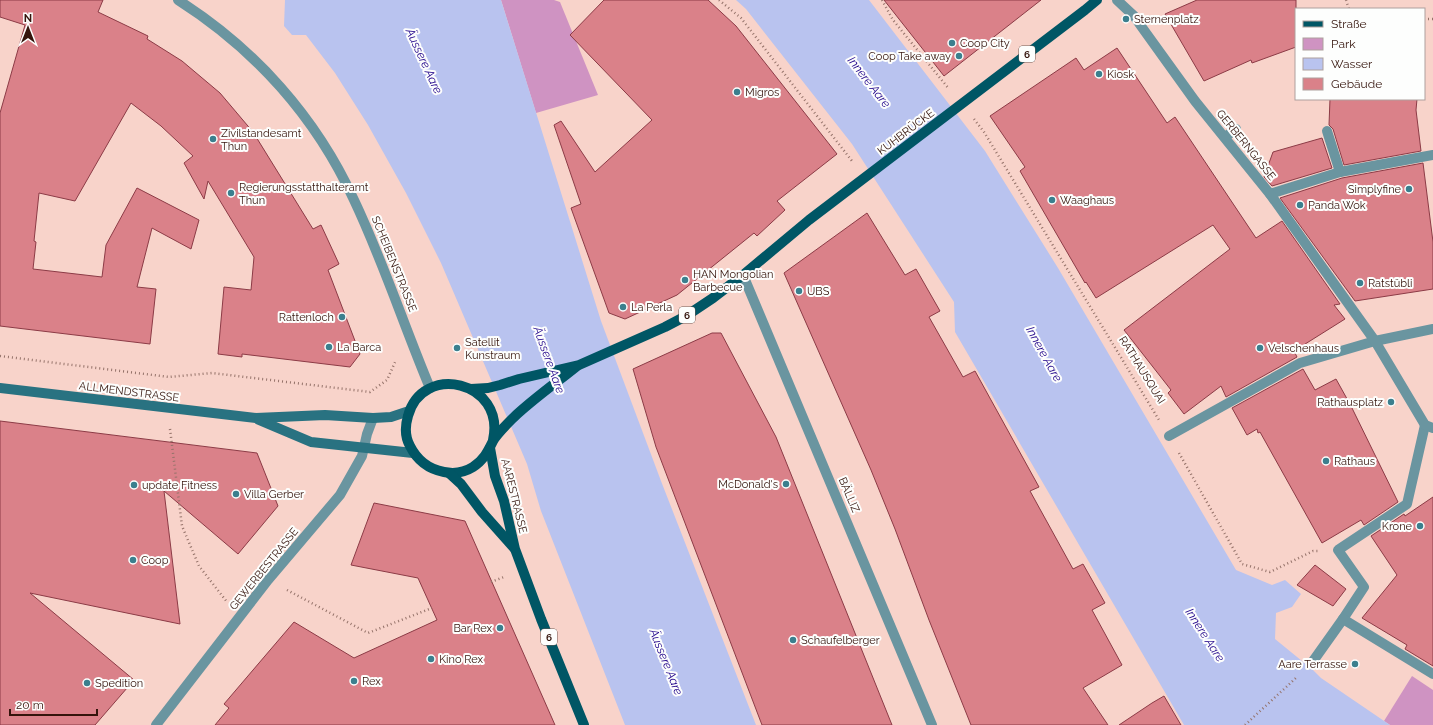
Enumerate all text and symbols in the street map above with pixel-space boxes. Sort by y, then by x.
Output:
north arrow [8,8,48,48]
legend [1295,8,1425,100]
text: N [24,12,32,25]
place label: Sternenplatz [1134,13,1199,26]
marker: Sternenplatz [1121,14,1131,24]
text: Straße [1331,17,1367,31]
water label: Äussere Aare [402,25,445,96]
place label: Coop City [960,37,1010,50]
text: Park [1331,37,1356,51]
marker: Coop City [947,38,957,48]
road number: 6 [1019,46,1035,62]
place label: Coop Take away [868,50,951,63]
marker: Coop Take away [954,51,964,61]
water label: Innere Aare [845,54,894,111]
text: Wasser [1331,57,1373,71]
place label: Kiosk [1107,68,1134,81]
marker: Kiosk [1094,69,1104,79]
text: Gebäude [1331,77,1382,91]
place label: Migros [745,86,779,99]
marker: Migros [732,87,742,97]
street label: KUHBRÜCKE [875,106,937,158]
street label: GERBERNGASSE [1214,107,1279,183]
place label: Zivilstandesamt Thun [221,127,302,153]
marker: Zivilstandesamt Thun [208,134,218,144]
place label: Regierungsstatthalteramt Thun [239,181,369,207]
place label: Simplyfine [1348,183,1402,196]
marker: Simplyfine [1404,184,1414,194]
marker: Regierungsstatthalteramt Thun [226,188,236,198]
place label: Waaghaus [1060,194,1114,207]
marker: Waaghaus [1047,195,1057,205]
place label: Panda Wok [1308,199,1366,212]
marker: Panda Wok [1295,200,1305,210]
street label: SCHEIBENSTRASSE [369,214,419,314]
place label: HAN Mongolian Barbecue [693,268,774,294]
marker: HAN Mongolian Barbecue [680,275,690,285]
place label: Ratstübli [1368,277,1412,290]
marker: Ratstübli [1355,278,1365,288]
place label: UBS [807,285,830,298]
marker: UBS [794,286,804,296]
place label: La Perla [631,301,672,314]
marker: La Perla [618,302,628,312]
road number: 6 [679,307,695,323]
place label: Rattenloch [279,311,334,324]
marker: Rattenloch [337,312,347,322]
water label: Äussere Aare [530,324,568,396]
water label: Innere Aare [1023,324,1065,385]
street label: RATHAUSQUAI [1116,334,1168,406]
place label: Satellit Kunstraum [465,336,520,362]
place label: La Barca [337,341,381,354]
marker: La Barca [324,342,334,352]
place label: Velschenhaus [1268,342,1339,355]
marker: Satellit Kunstraum [452,343,462,353]
marker: Velschenhaus [1255,343,1265,353]
street label: ALLMENDSTRASSE [78,379,180,405]
place label: Rathausplatz [1317,396,1384,409]
marker: Rathausplatz [1386,397,1396,407]
place label: Rathaus [1334,455,1375,468]
marker: Rathaus [1321,456,1331,466]
street label: AARESTRASSE [498,457,530,535]
street label: BÄLLIZ [836,475,862,515]
place label: McDonald's [718,478,778,491]
place label: update Fitness [142,479,217,492]
marker: McDonald's [781,479,791,489]
marker: update Fitness [129,480,139,490]
place label: Villa Gerber [244,488,304,501]
marker: Villa Gerber [231,489,241,499]
place label: Krone [1382,520,1413,533]
marker: Krone [1415,521,1425,531]
street label: GEWERBESTRASSE [227,525,301,613]
place label: Coop [141,554,169,567]
marker: Coop [128,555,138,565]
water label: Innere Aare [1183,606,1228,665]
place label: Bar Rex [453,622,492,635]
marker: Bar Rex [495,623,505,633]
water label: Äussere Aare [646,626,686,698]
road number: 6 [541,629,557,645]
place label: Schaufelberger [801,634,880,647]
marker: Schaufelberger [788,635,798,645]
place label: Kino Rex [439,653,483,666]
marker: Kino Rex [426,654,436,664]
place label: Aare Terrasse [1278,658,1348,671]
marker: Aare Terrasse [1350,659,1360,669]
place label: Rex [362,675,381,688]
marker: Rex [349,676,359,686]
place label: Spedition [95,677,143,690]
marker: Spedition [82,678,92,688]
scale bar [10,691,97,717]
text: 20 m [16,698,44,712]

